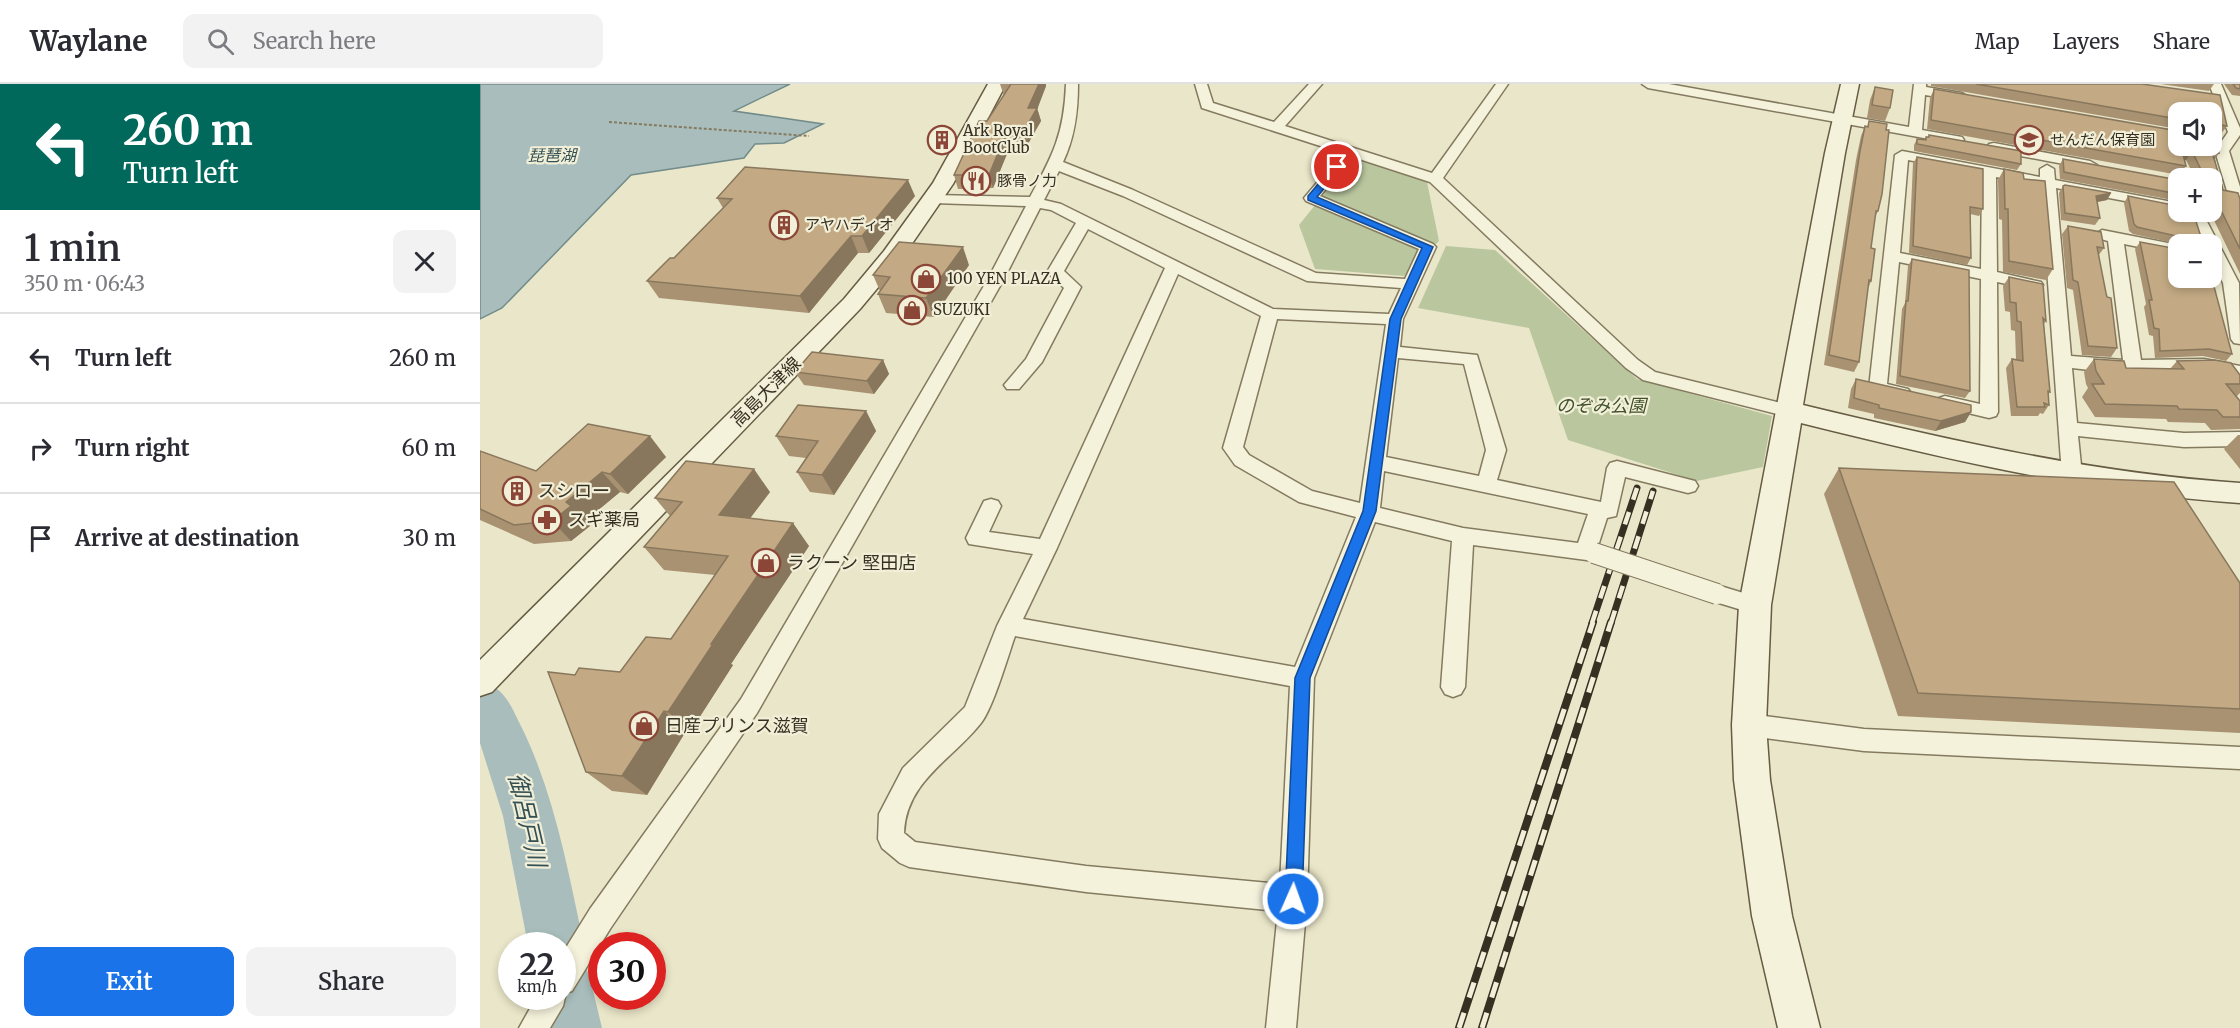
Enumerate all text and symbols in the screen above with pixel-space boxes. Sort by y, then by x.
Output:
search box [183,14,603,68]
text: Waylane [30,23,147,59]
icon: search [204,25,237,58]
text: Search here [252,27,376,55]
text: Map [1975,28,2020,55]
text: Layers [2053,28,2120,55]
text: Share [2153,28,2210,55]
map controls [2168,102,2222,288]
button: sound [2168,102,2222,156]
text: 260 m [123,104,253,156]
icon: left [24,108,102,186]
place label: Ark Royal BootClub [962,121,1034,157]
building icon: Ark Royal BootClub [926,124,958,156]
school or university icon: せんだん保育園 [2013,124,2045,156]
place label: せんだん保育園 [2050,130,2155,149]
pin [1311,141,1362,192]
water label: 琵琶湖 [528,145,579,165]
icon: arrive [1320,150,1353,183]
text: Turn left [123,156,238,190]
restaurant icon: 豚骨ノ力 [960,165,992,197]
button: + [2168,168,2222,222]
place label: 豚骨ノ力 [997,171,1057,190]
building icon: アヤハディオ [768,209,800,241]
place label: アヤハディオ [805,215,894,234]
text: 1 min [24,226,121,271]
button: close [393,230,456,293]
button: − [2168,234,2222,288]
shop icon: 100 YEN PLAZA [910,263,942,295]
place label: 100 YEN PLAZA [947,269,1061,288]
text: 350 m · 06:43 [24,271,145,296]
shop icon: SUZUKI [896,294,928,326]
place label: SUZUKI [933,300,990,319]
icon: left [24,342,57,375]
text: Turn left [75,344,172,372]
text: 260 m [389,344,456,372]
street label: 高島大津線 [726,352,806,432]
park label: のぞみ公園 [1556,394,1649,417]
icon: right [24,432,57,465]
text: Turn right [75,434,189,462]
text: 60 m [402,434,456,462]
building icon: スシロー [501,475,533,507]
place label: スシロー [538,479,610,502]
pharmacy icon: スギ薬局 [531,504,563,536]
place label: スギ薬局 [568,508,640,531]
icon: arrive [24,522,57,555]
text: Arrive at destination [75,524,299,552]
text: 30 m [402,524,456,552]
shop icon: ラクーン 堅田店 [750,547,782,579]
place label: ラクーン 堅田店 [787,551,916,574]
shop icon: 日産プリンス滋賀 [628,710,660,742]
place label: 日産プリンス滋賀 [665,714,809,737]
water label: 御呂戸川 [502,770,554,873]
position arrow [1261,867,1325,931]
speed limit sign: 30 [588,932,666,1010]
text: 22 [520,945,554,983]
button: Exit [24,947,234,1016]
button: Share [246,947,456,1016]
text: km/h [517,977,557,996]

